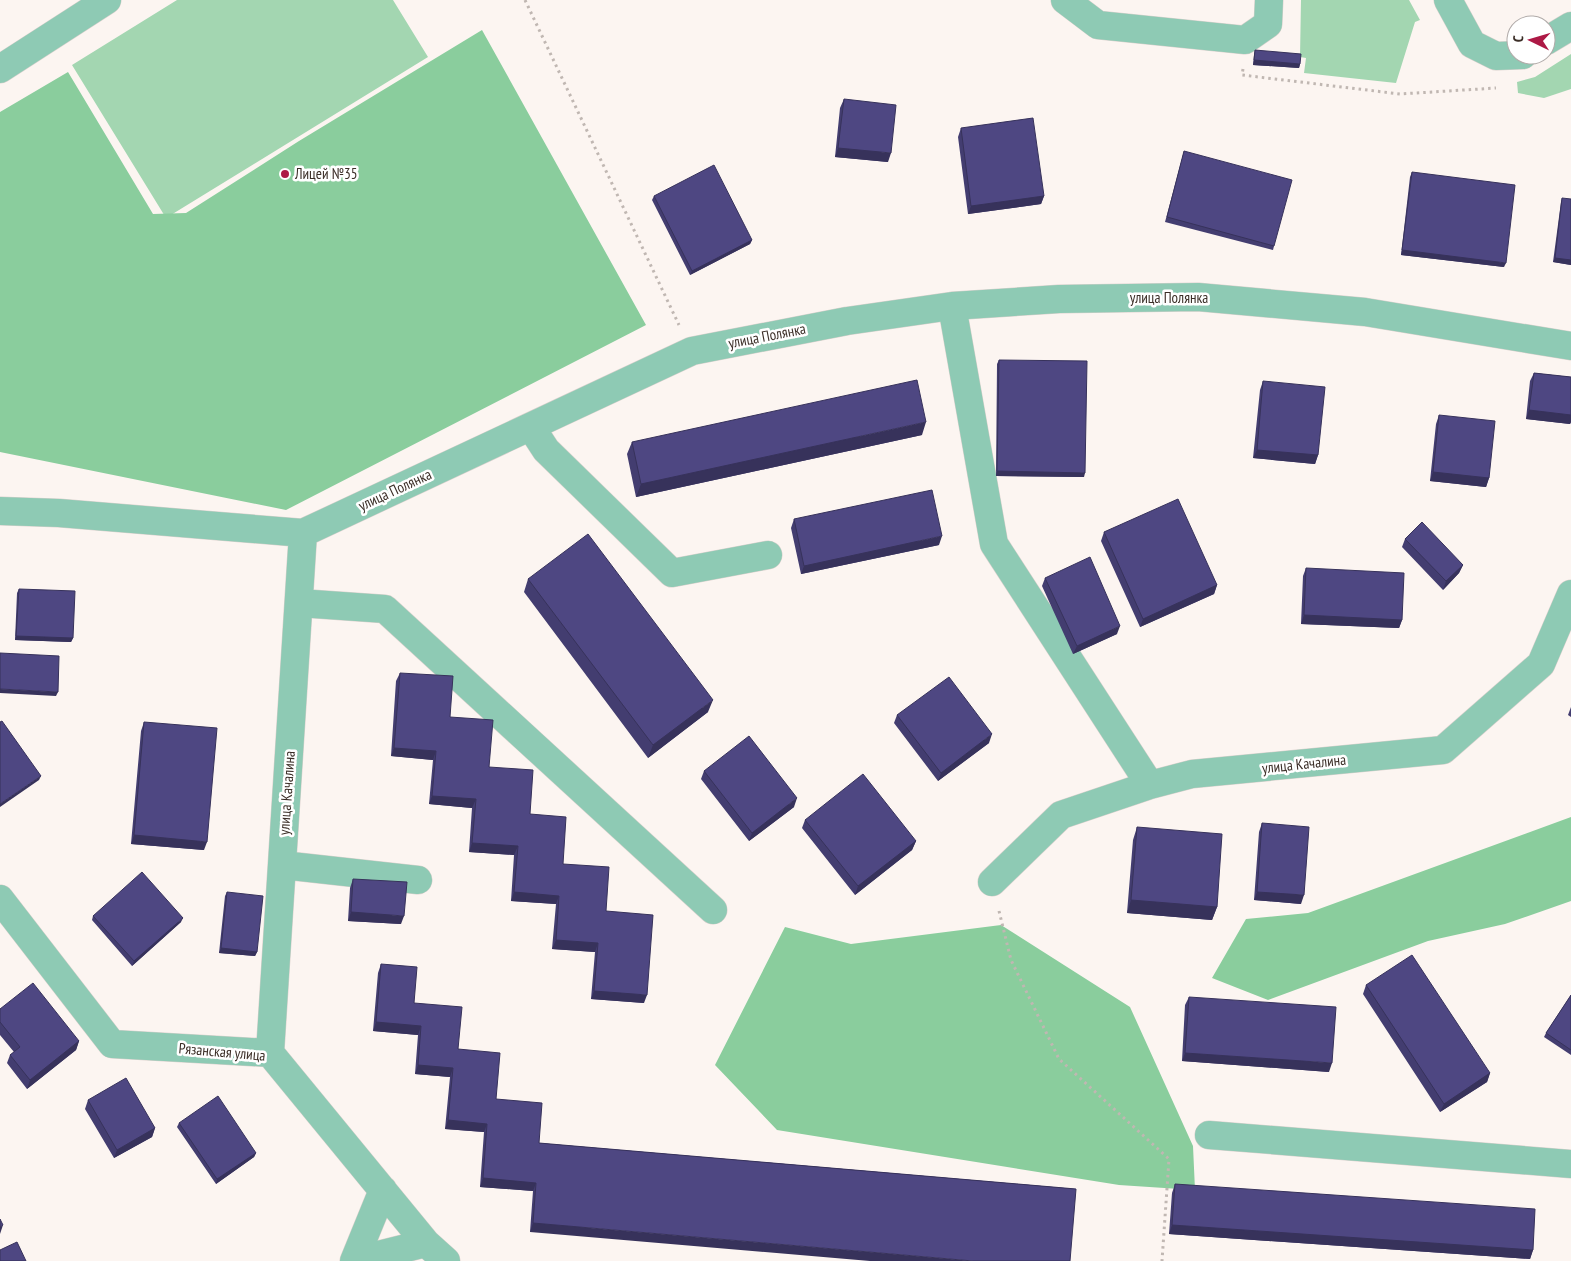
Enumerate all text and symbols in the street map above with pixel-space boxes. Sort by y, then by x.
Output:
north arrow [1506,15,1556,65]
text: С [1509,34,1527,43]
place label: Лицей №35 [294,164,358,183]
marker: Лицей №35 [279,168,291,180]
street label: улица Полянка [1130,288,1208,307]
street label: улица Полянка [727,319,807,352]
street label: улица Полянка [355,464,434,515]
street label: улица Качалина [274,750,299,836]
street label: улица Качалина [1261,750,1347,777]
street label: Рязанская улица [178,1038,266,1065]

